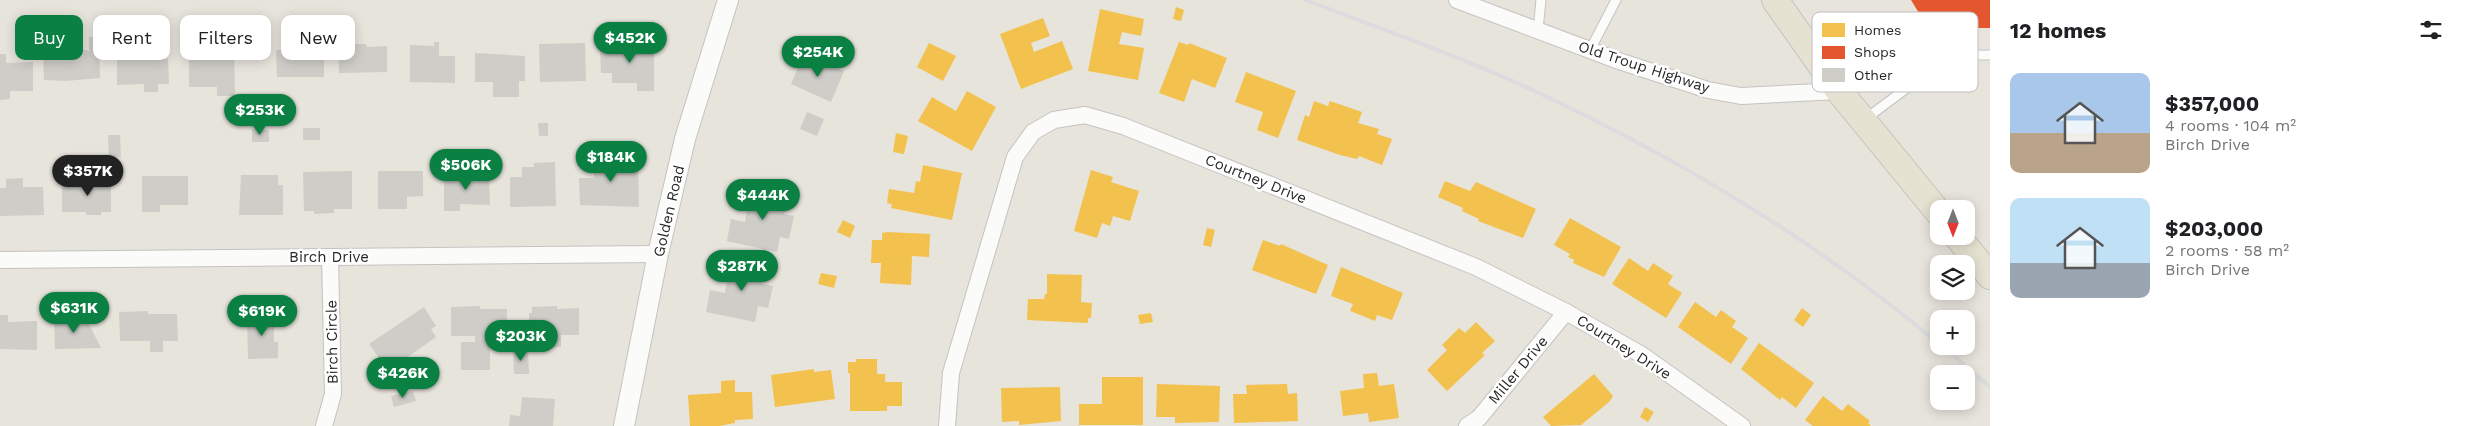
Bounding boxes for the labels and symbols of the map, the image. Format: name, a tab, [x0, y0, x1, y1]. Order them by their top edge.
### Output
legend	[1812, 12, 1978, 92]
pin: $452K	[595, 22, 665, 64]
text: Homes	[1854, 22, 1901, 38]
pin: $254K	[783, 36, 853, 78]
street label: Old Troup Highway	[1576, 37, 1712, 97]
text: Shops	[1854, 44, 1896, 60]
text: Other	[1854, 67, 1893, 83]
pin: $253K	[225, 94, 295, 136]
pin: $184K	[576, 140, 646, 183]
pin: $506K	[431, 148, 501, 191]
street label: Courtney Drive	[1203, 150, 1309, 208]
pin: $357K	[53, 154, 123, 197]
street label: Golden Road	[650, 163, 688, 259]
pin: $444K	[728, 178, 798, 221]
north arrow	[1930, 200, 1975, 245]
street label: Birch Drive	[289, 248, 369, 266]
pin: $287K	[707, 250, 777, 292]
pin: $631K	[39, 292, 109, 334]
pin: $619K	[227, 294, 297, 337]
street label: Birch Circle	[322, 300, 342, 384]
street label: Courtney Drive	[1573, 311, 1675, 383]
pin: $203K	[486, 320, 556, 362]
street label: Miller Drive	[1484, 332, 1552, 408]
pin: $426K	[368, 356, 438, 399]

